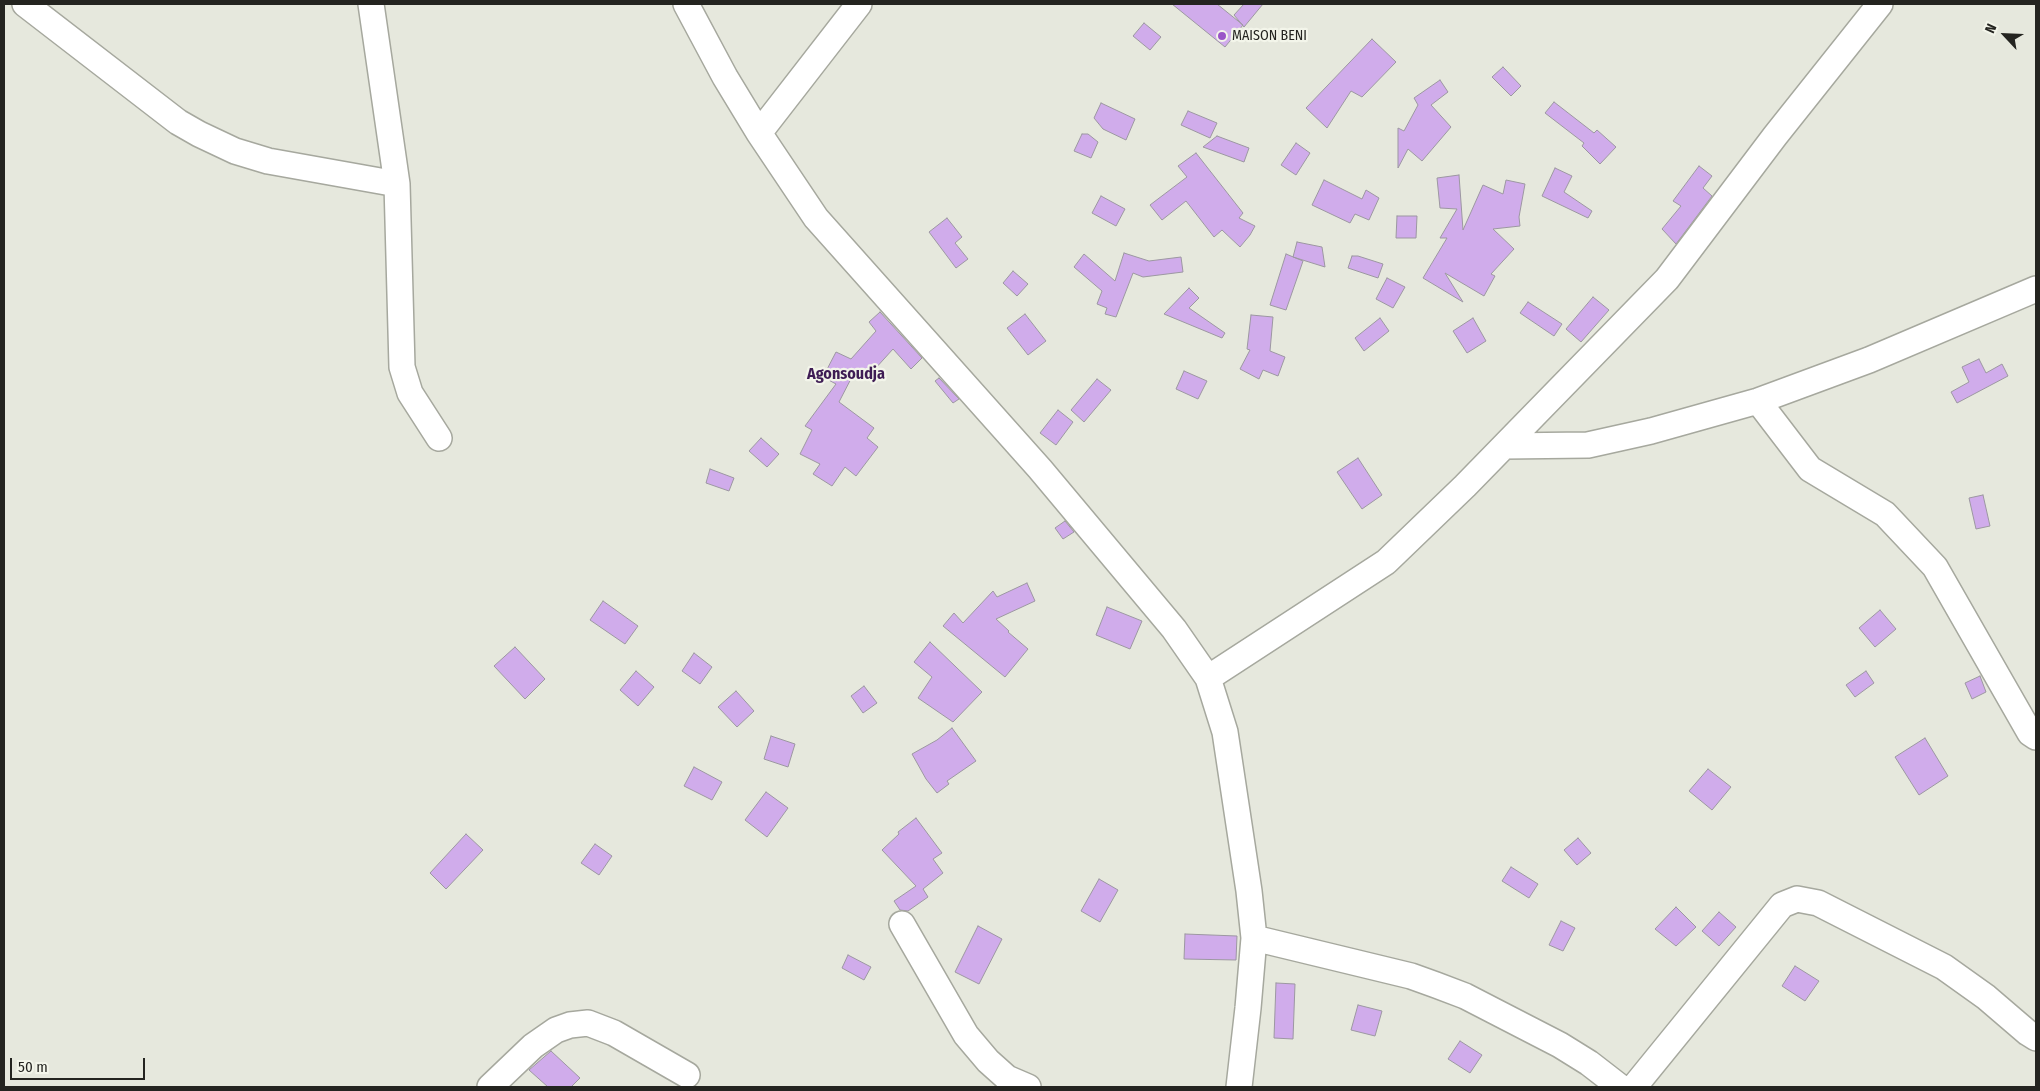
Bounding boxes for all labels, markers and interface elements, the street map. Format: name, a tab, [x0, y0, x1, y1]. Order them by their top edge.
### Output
north arrow	[1980, 10, 2030, 60]
text: N	[1981, 21, 2000, 36]
place label: MAISON BENI	[1232, 28, 1307, 44]
marker: MAISON BENI	[1216, 30, 1228, 42]
district label: Agonsoudja	[807, 365, 885, 385]
scale bar	[12, 1048, 148, 1080]
text: 50 m	[18, 1058, 48, 1076]

